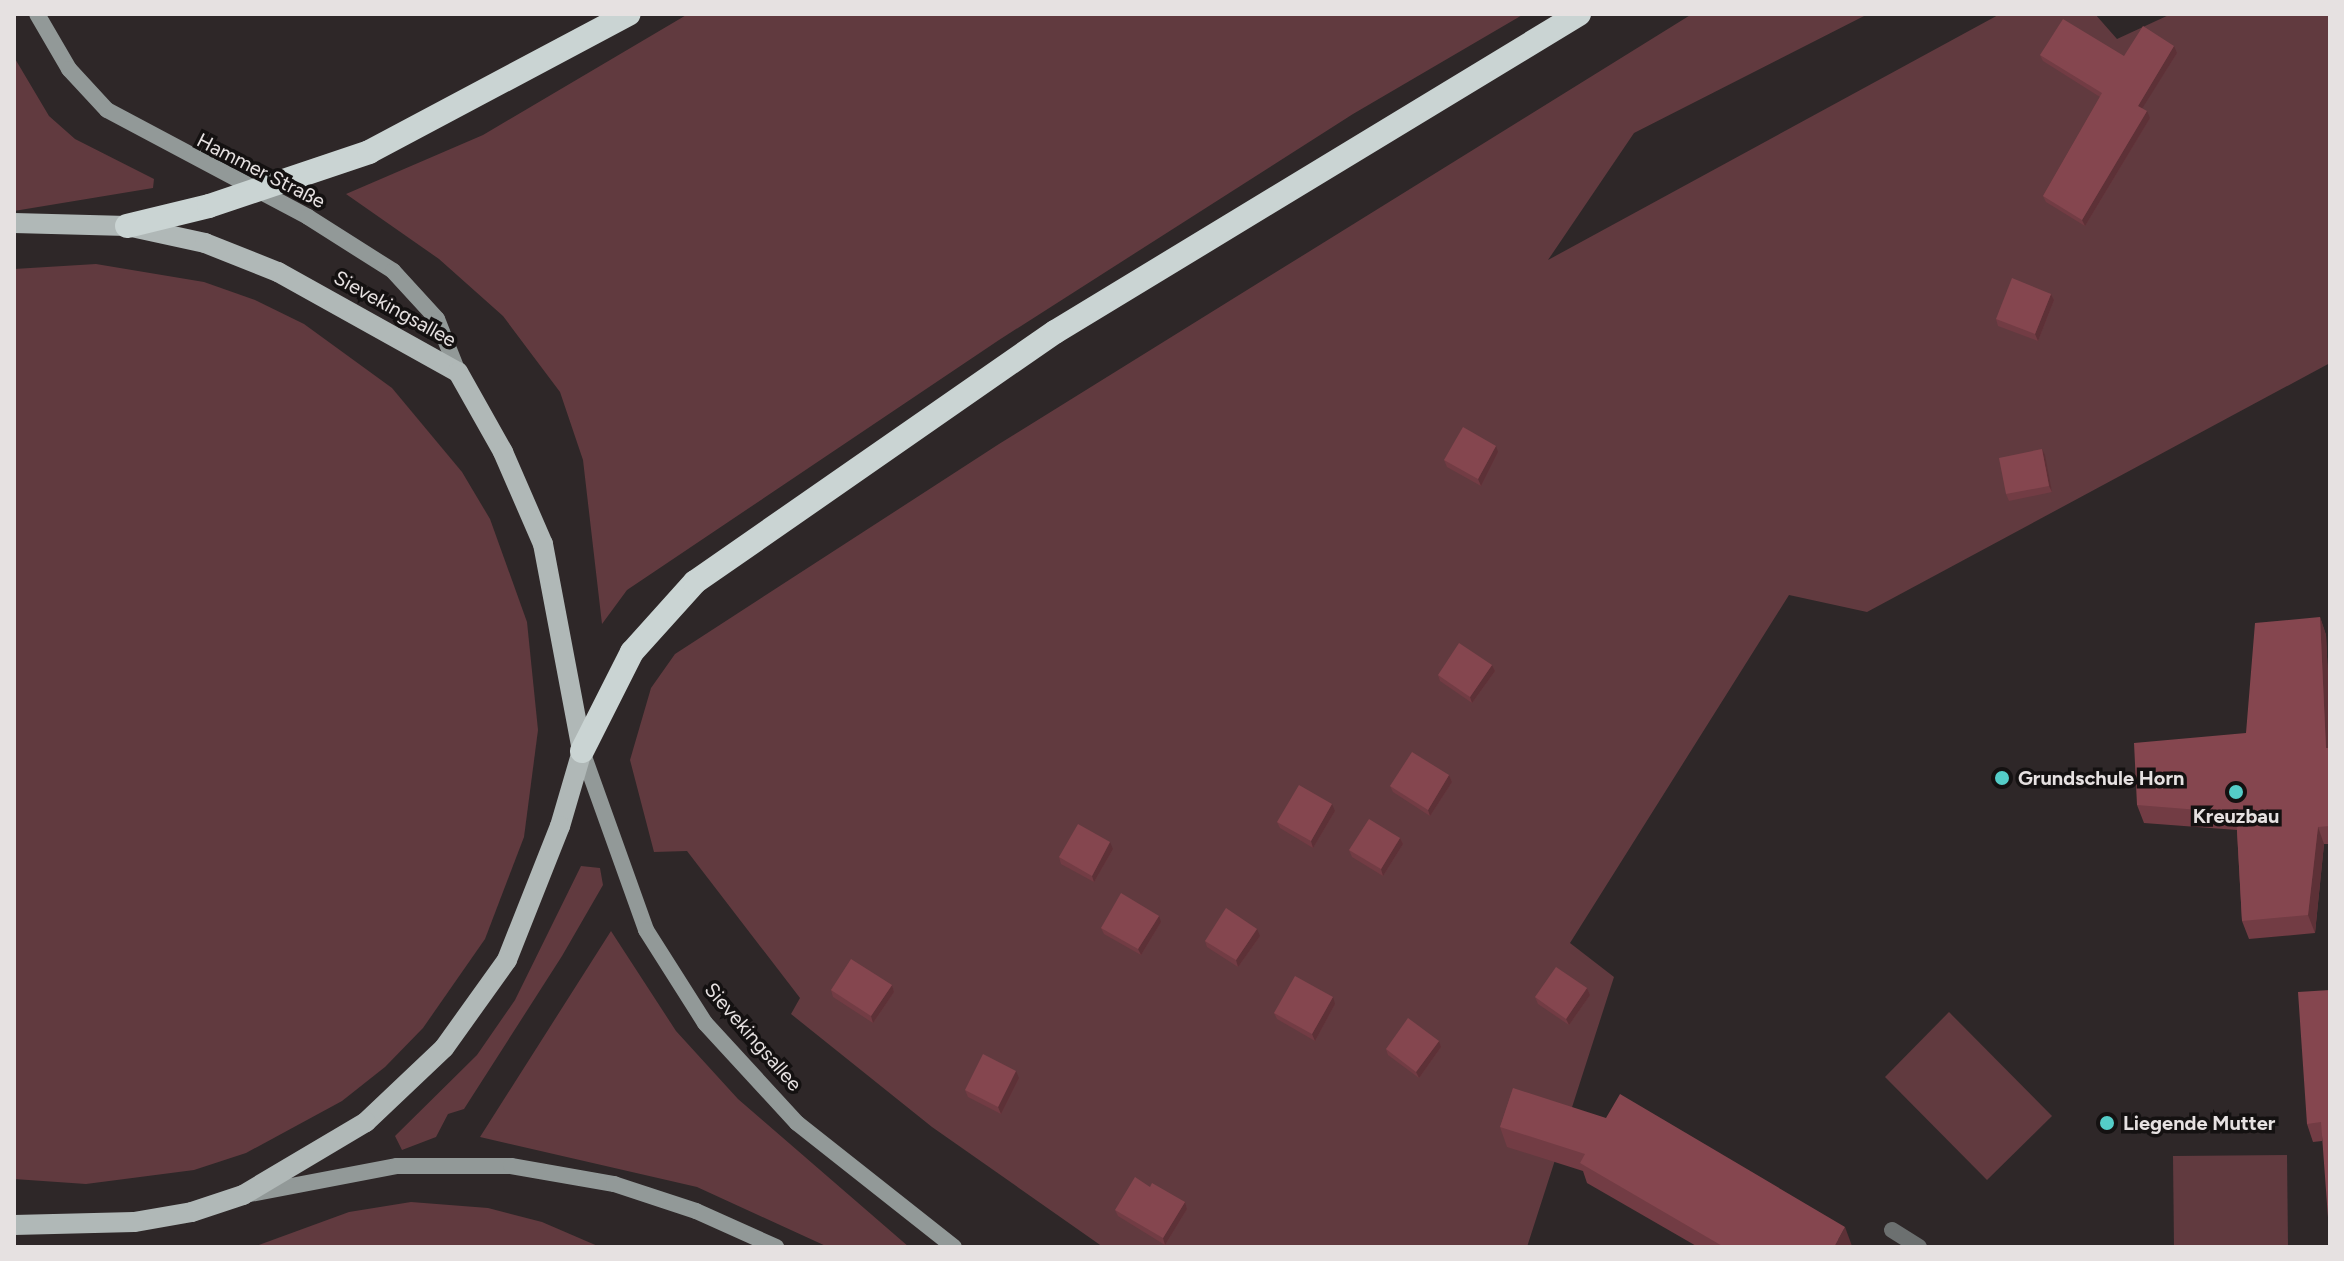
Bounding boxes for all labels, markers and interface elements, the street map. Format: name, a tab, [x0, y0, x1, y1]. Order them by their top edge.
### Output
street label: Hammer Straße	[193, 128, 329, 214]
street label: Sievekingsallee	[330, 266, 460, 352]
place label: Grundschule Horn	[2018, 766, 2184, 790]
marker: Grundschule Horn	[1993, 769, 2011, 787]
marker: Kreuzbau	[2227, 783, 2245, 801]
place label: Kreuzbau	[2193, 804, 2279, 828]
street label: Sievekingsallee	[699, 978, 807, 1096]
place label: Liegende Mutter	[2123, 1111, 2275, 1135]
marker: Liegende Mutter	[2098, 1114, 2116, 1132]

